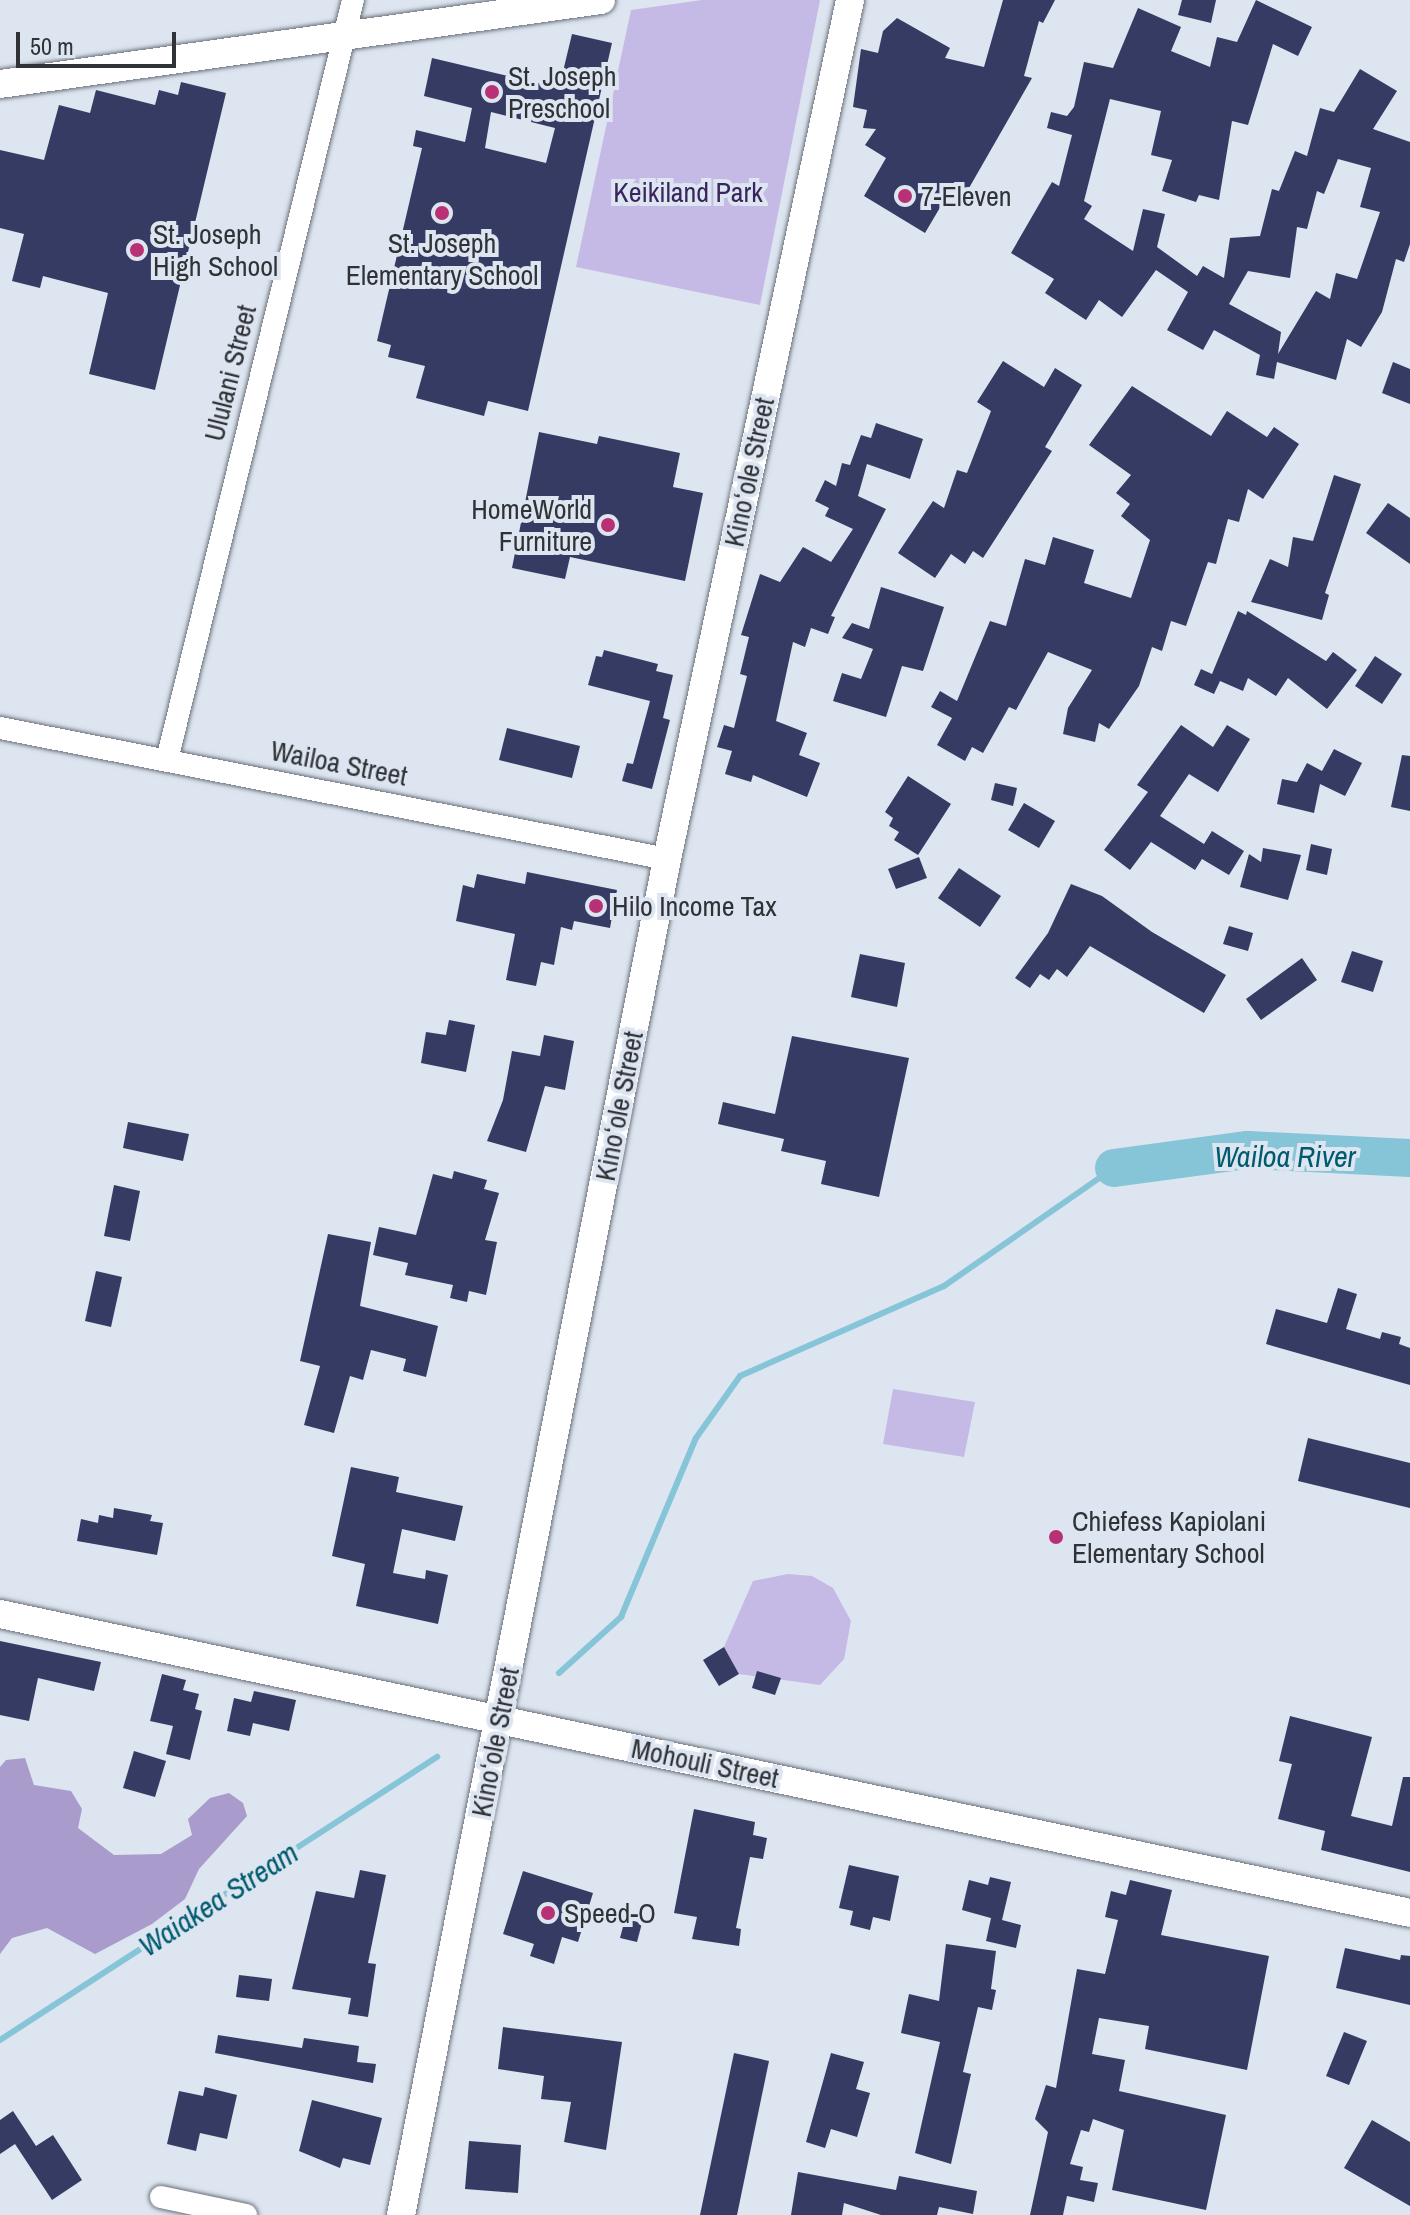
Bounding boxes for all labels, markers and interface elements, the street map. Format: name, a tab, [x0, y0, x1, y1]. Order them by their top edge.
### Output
scale bar	[20, 16, 180, 66]
text: 50 m	[30, 30, 74, 62]
place label: St. Joseph Preschool	[508, 59, 616, 125]
marker: St. Joseph Preschool	[483, 83, 501, 101]
park label: Keikiland Park	[613, 175, 763, 209]
place label: 7-Eleven	[921, 179, 1012, 213]
marker: 7-Eleven	[896, 187, 914, 205]
marker: St. Joseph Elementary School	[433, 204, 451, 222]
place label: St. Joseph High School	[153, 217, 278, 283]
place label: St. Joseph Elementary School	[346, 226, 538, 292]
marker: St. Joseph High School	[128, 241, 146, 259]
street label: Ululani Street	[197, 301, 263, 445]
street label: Kinoʻole Street	[717, 394, 781, 550]
place label: HomeWorld Furniture	[471, 492, 592, 558]
marker: HomeWorld Furniture	[599, 516, 617, 534]
street label: Wailoa Street	[268, 733, 410, 793]
place label: Hilo Income Tax	[612, 889, 777, 923]
marker: Hilo Income Tax	[587, 897, 605, 915]
street label: Kinoʻole Street	[588, 1028, 650, 1184]
water label: Wailoa River	[1214, 1138, 1356, 1174]
place label: Chiefess Kapiolani Elementary School	[1072, 1504, 1266, 1570]
marker: Chiefess Kapiolani Elementary School	[1047, 1528, 1065, 1546]
street label: Kinoʻole Street	[464, 1664, 526, 1820]
street label: Mohouli Street	[628, 1731, 782, 1795]
water label: Waiakea Stream	[132, 1834, 304, 1964]
place label: Speed-O	[564, 1896, 656, 1930]
marker: Speed-O	[539, 1904, 557, 1922]

